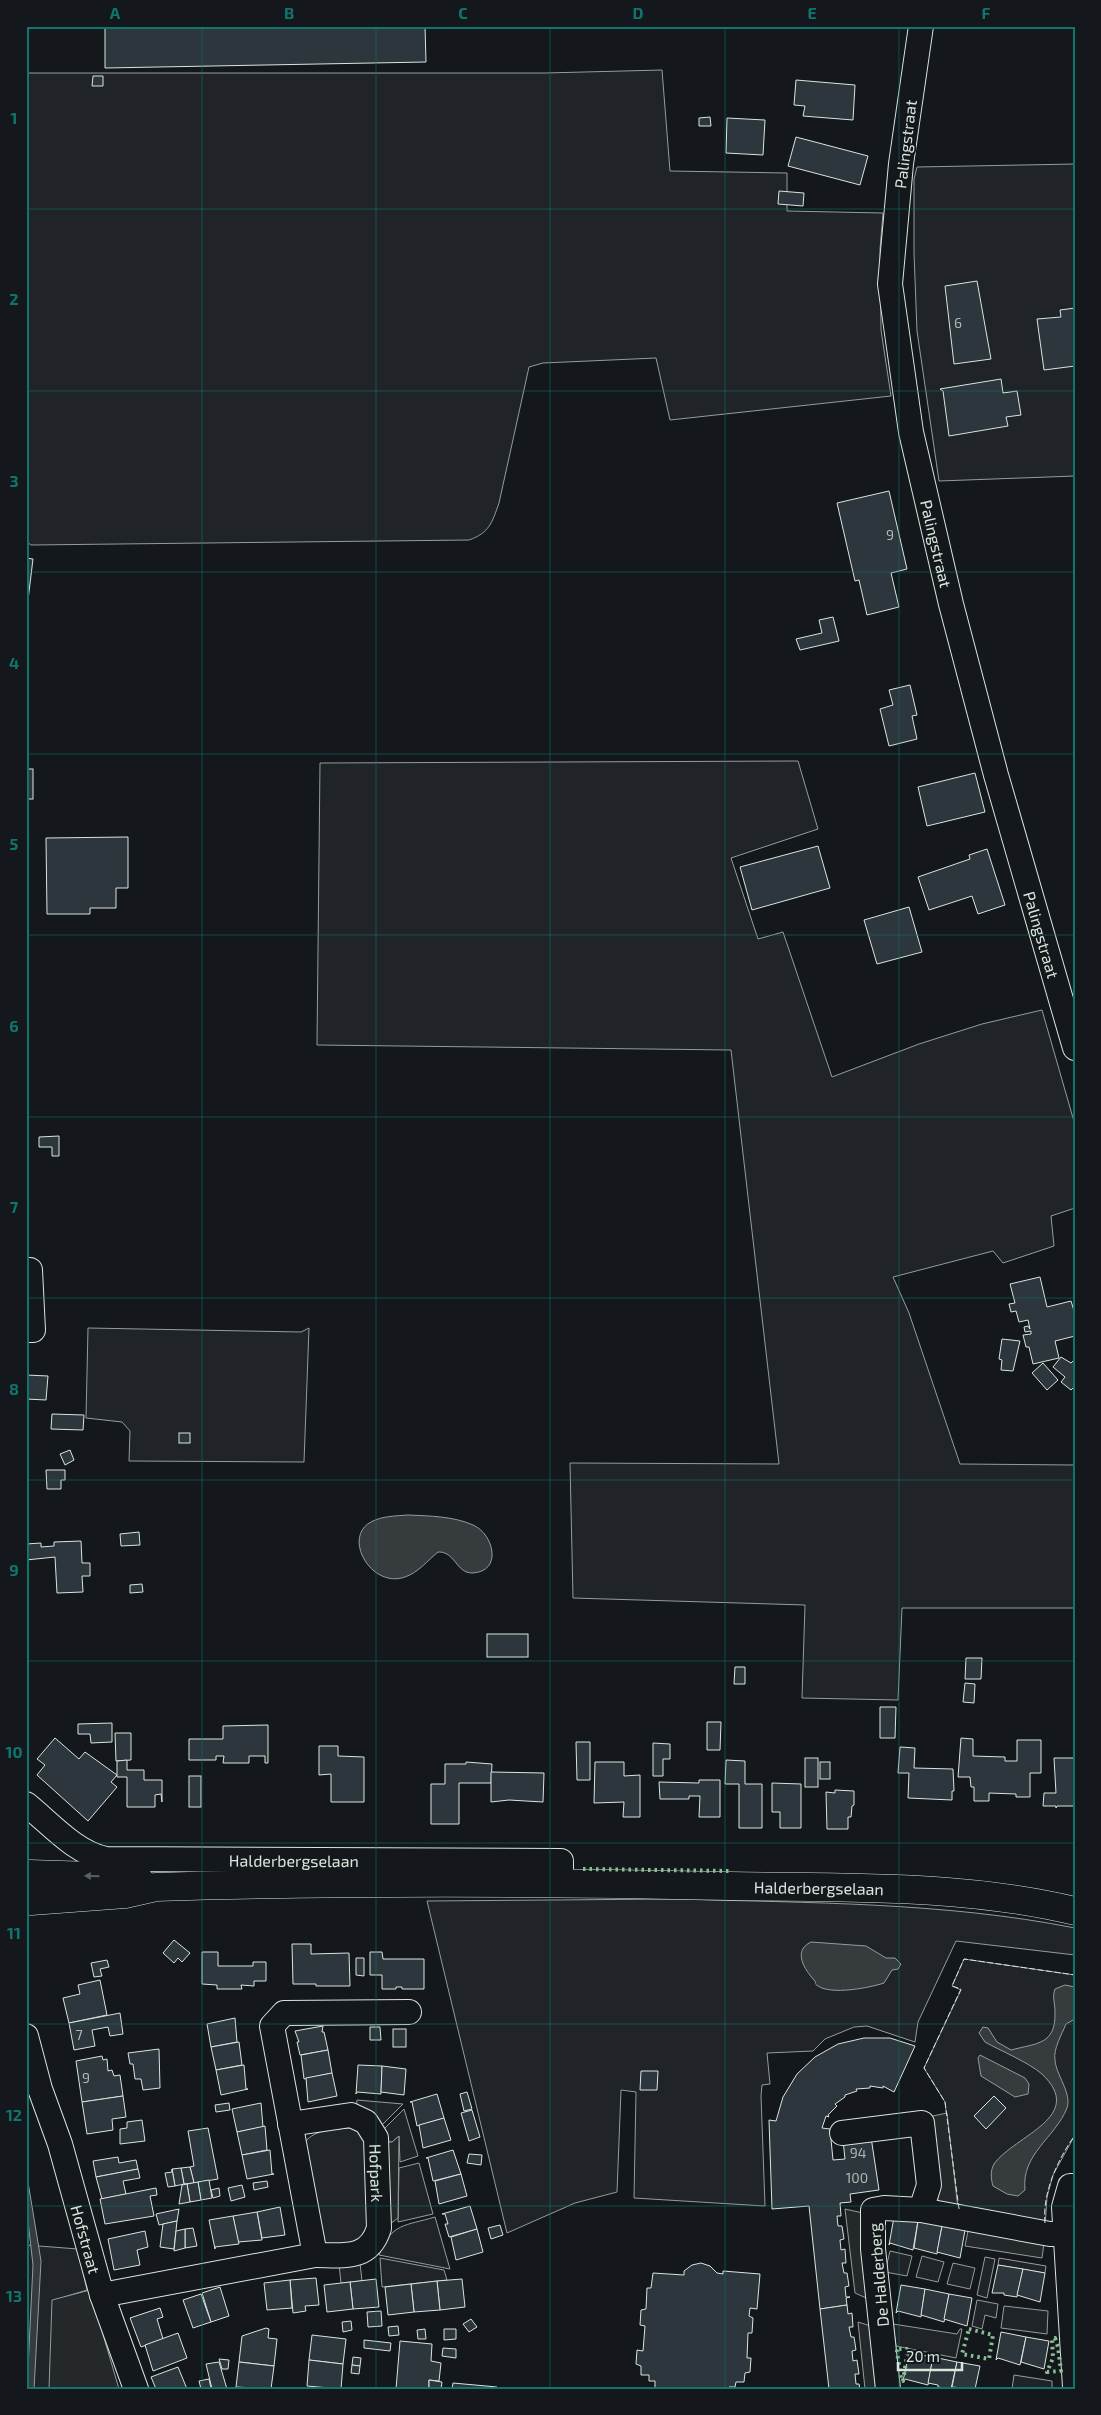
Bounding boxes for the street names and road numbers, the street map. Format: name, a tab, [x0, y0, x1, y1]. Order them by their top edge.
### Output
street label: Palingstraat	[890, 98, 920, 190]
street label: Palingstraat	[918, 498, 956, 589]
street label: Palingstraat	[1021, 889, 1064, 980]
street label: Halderbergselaan	[229, 1850, 359, 1870]
street label: Halderbergselaan	[754, 1877, 884, 1898]
street label: Hofpark	[367, 2143, 388, 2202]
street label: Hofstraat	[68, 2203, 105, 2275]
street label: De Halderberg	[864, 2222, 892, 2328]

